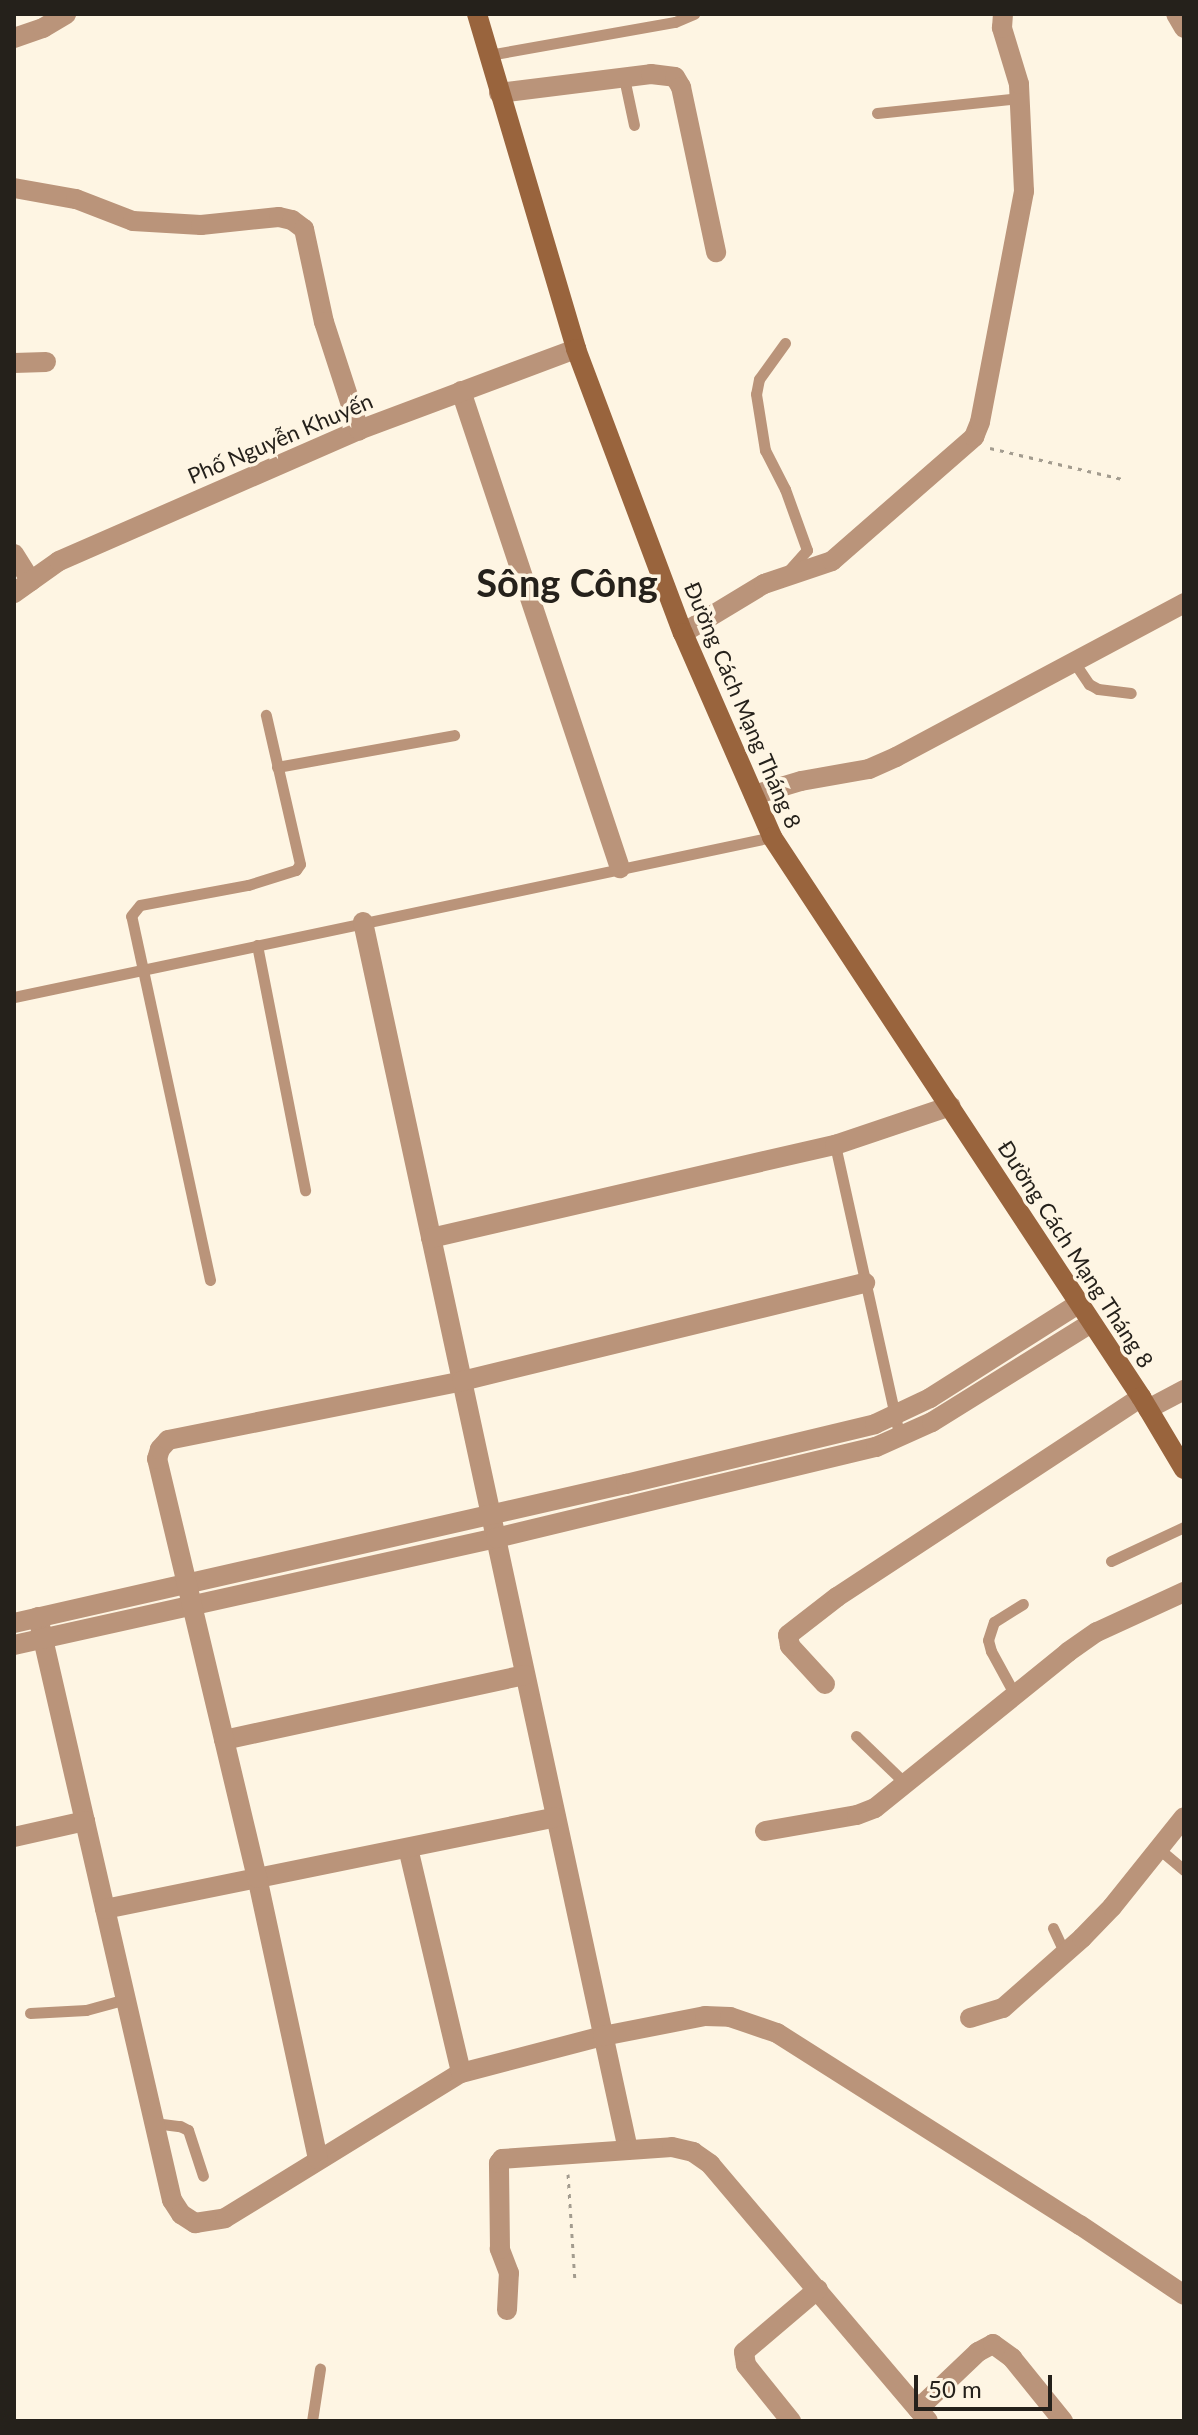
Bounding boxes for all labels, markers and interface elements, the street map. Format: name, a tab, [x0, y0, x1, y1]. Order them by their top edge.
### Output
street label: Phố Nguyễn Khuyến	[184, 387, 376, 489]
district label: Sông Công	[476, 560, 658, 606]
street label: Đường Cách Mạng Tháng 8	[679, 577, 807, 833]
street label: Đường Cách Mạng Tháng 8	[993, 1135, 1159, 1373]
scale bar	[918, 2359, 1056, 2409]
text: 50 m	[928, 2374, 982, 2403]

